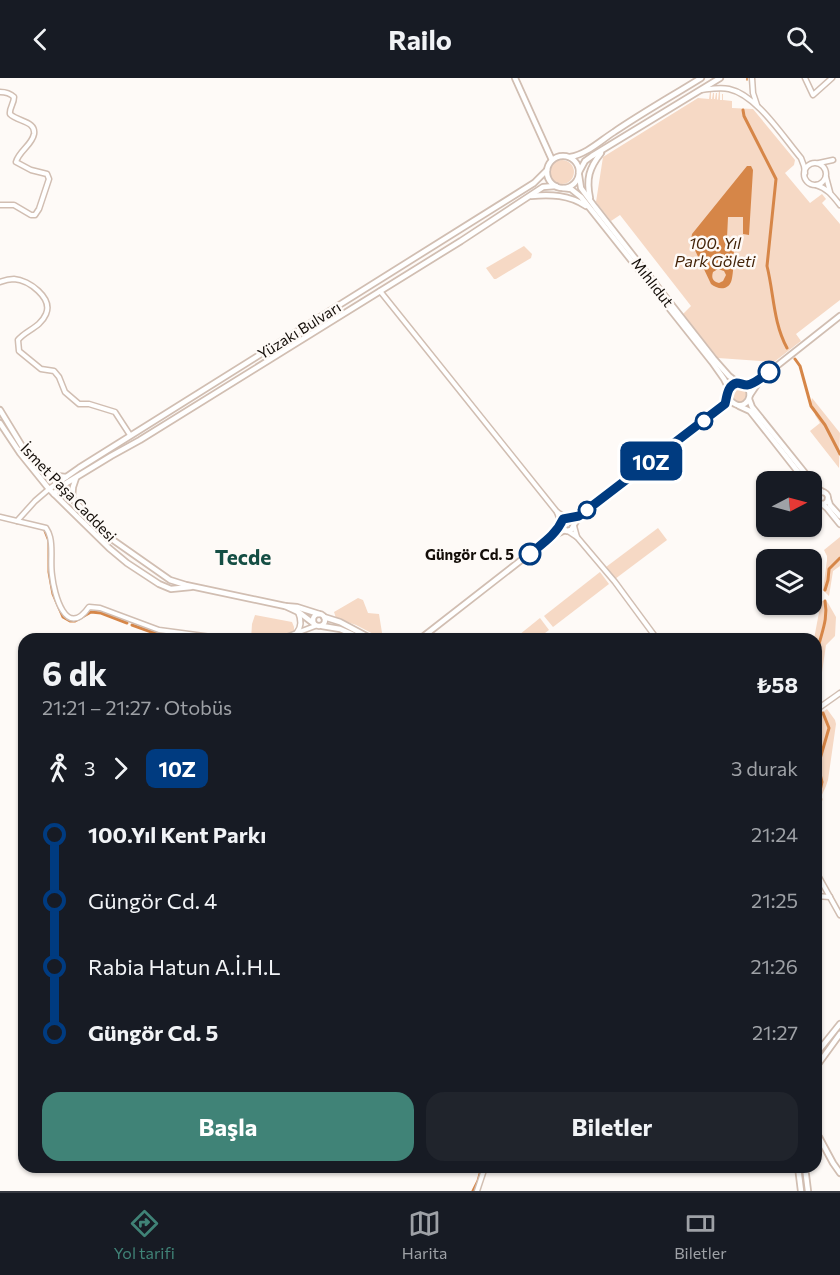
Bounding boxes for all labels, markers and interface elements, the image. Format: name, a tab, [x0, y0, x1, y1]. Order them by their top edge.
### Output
icon: back	[24, 23, 57, 56]
text: Railo	[388, 23, 452, 56]
icon: search	[783, 23, 816, 56]
water label: 100. Yıl Park Göleti	[675, 233, 756, 270]
street label: Mıhlıdut	[628, 254, 678, 310]
street label: Yüzakı Bulvarı	[254, 297, 344, 363]
unlabelled marker	[758, 361, 780, 383]
unlabelled marker	[695, 412, 713, 430]
street label: İsmet Paşa Caddesi	[17, 439, 121, 545]
line badge: 10Z	[616, 442, 686, 481]
text: 10Z	[632, 449, 670, 474]
north arrow	[756, 471, 822, 537]
map controls	[756, 471, 822, 615]
unlabelled marker	[578, 501, 596, 519]
marker: Güngör Cd. 5	[519, 543, 541, 565]
district label: Tecde	[215, 544, 271, 569]
place label: Güngör Cd. 5	[425, 545, 514, 563]
button: layers	[756, 549, 822, 615]
text: 6 dk	[42, 652, 107, 693]
text: ₺58	[756, 671, 798, 698]
text: 21:21 – 21:27 · Otobüs	[42, 695, 232, 719]
icon: walk	[42, 752, 75, 785]
icon: forward	[104, 752, 137, 785]
text: 3	[84, 756, 95, 780]
text: 10Z	[158, 756, 196, 781]
text: 3 durak	[731, 756, 798, 780]
text: 100.Yıl Kent Parkı	[88, 821, 266, 848]
text: 21:24	[751, 822, 798, 846]
text: Güngör Cd. 4	[88, 887, 217, 914]
text: 21:25	[751, 888, 798, 912]
text: Rabia Hatun A.İ.H.L	[88, 953, 281, 980]
text: 21:26	[750, 954, 798, 978]
text: Güngör Cd. 5	[88, 1019, 218, 1046]
text: 21:27	[752, 1020, 798, 1044]
button: Başla	[42, 1092, 414, 1161]
button: Biletler	[426, 1092, 798, 1161]
tab: Yol tarifi	[113, 1207, 175, 1262]
tab: Harita	[402, 1207, 447, 1262]
tab: Biletler	[674, 1207, 727, 1262]

